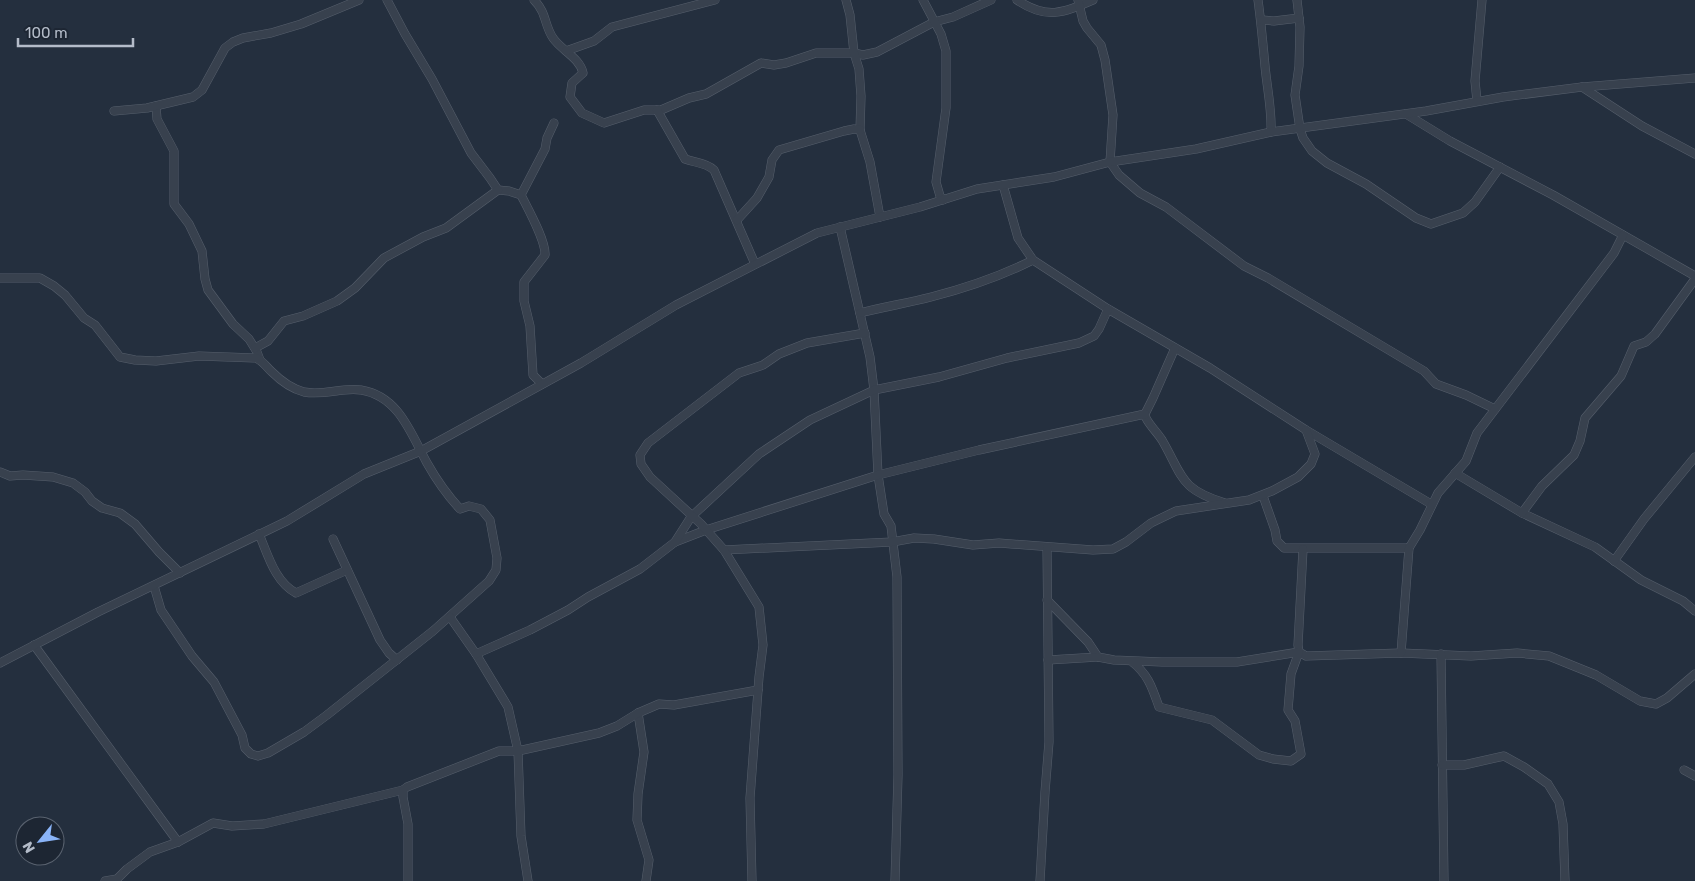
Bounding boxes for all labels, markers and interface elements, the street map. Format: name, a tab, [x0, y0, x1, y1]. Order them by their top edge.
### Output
scale bar	[18, 15, 132, 47]
text: 100 m	[25, 24, 67, 42]
north arrow	[15, 816, 65, 866]
text: N	[19, 839, 39, 856]

